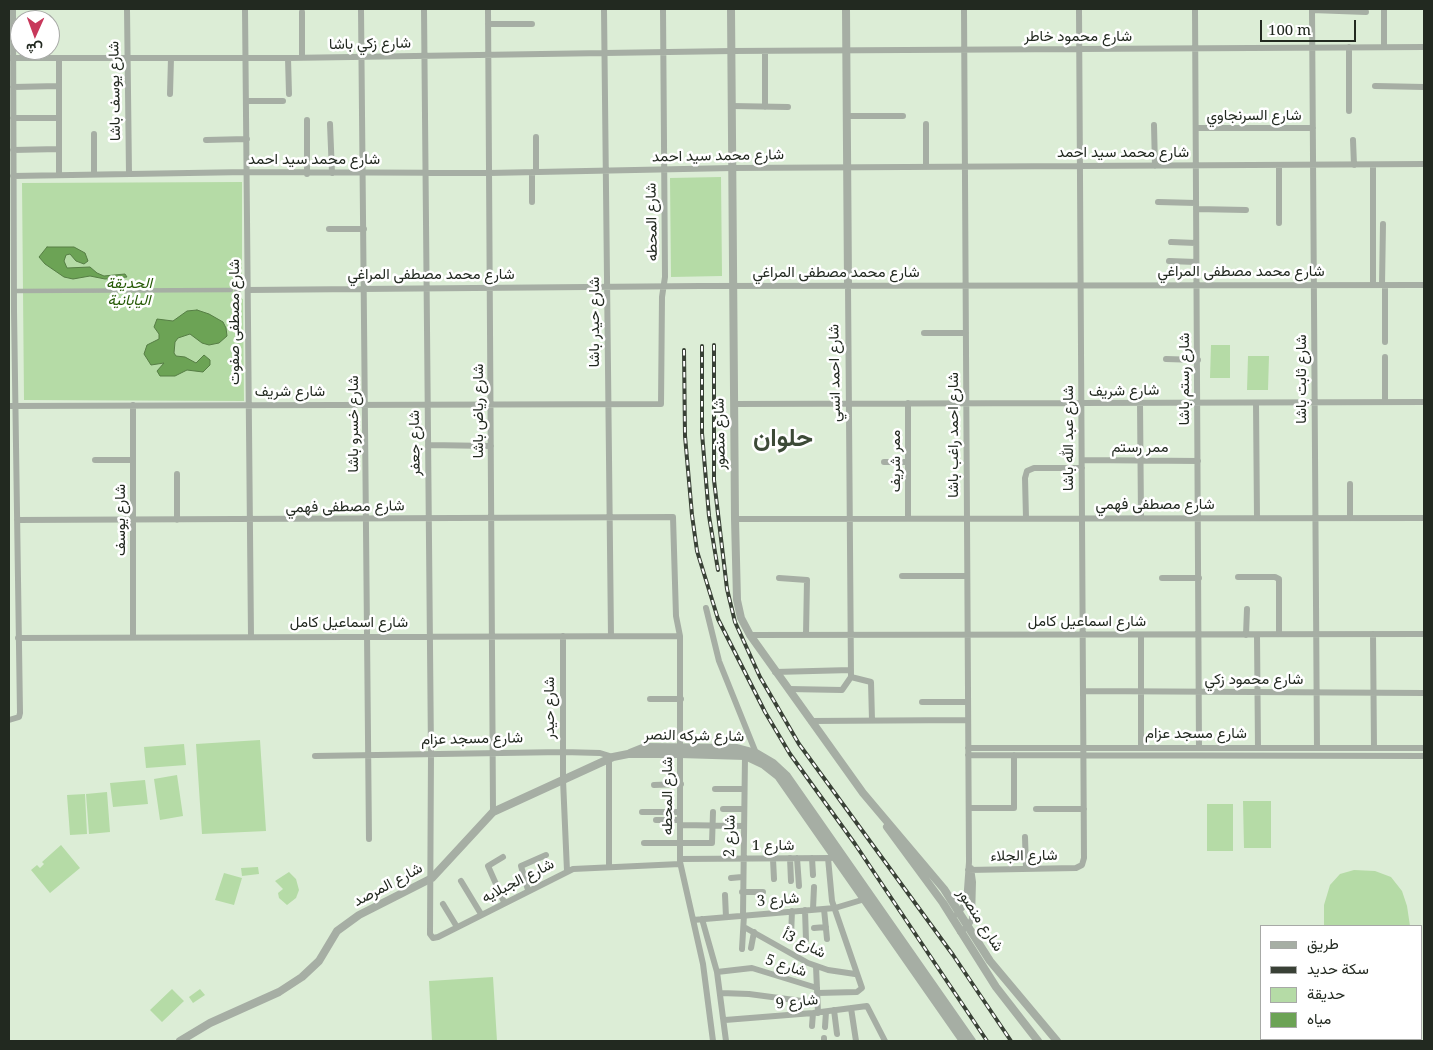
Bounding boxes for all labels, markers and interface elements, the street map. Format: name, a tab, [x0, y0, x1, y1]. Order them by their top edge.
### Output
north arrow	[10, 10, 60, 60]
scale bar	[1263, 10, 1359, 42]
text: 100 m	[1268, 19, 1311, 39]
street label: شارع محمود خاطر	[1024, 28, 1132, 46]
street label: شارع زكي باشا	[329, 34, 411, 54]
text: ش	[26, 40, 43, 59]
street label: شارع يوسف باشا	[105, 41, 125, 141]
street label: شارع السرنجاوي	[1207, 107, 1301, 125]
street label: شارع محمد سيد احمد	[1057, 144, 1189, 162]
street label: شارع محمد سيد احمد	[652, 146, 784, 166]
street label: شارع محمد سيد احمد	[248, 151, 380, 169]
street label: شارع المحطه	[642, 183, 662, 261]
street label: شارع مصطفى صفوت	[226, 259, 244, 385]
street label: شارع محمد مصطفى المراغي	[1157, 263, 1325, 281]
street label: شارع محمد مصطفى المراغي	[752, 264, 920, 282]
street label: شارع محمد مصطفى المراغي	[347, 266, 515, 284]
park label: الحديقة اليابانية	[106, 275, 152, 310]
street label: شارع حيدر باشا	[586, 277, 604, 367]
street label: شارع احمد انسي	[825, 324, 845, 422]
street label: شارع رستم باشا	[1176, 333, 1194, 425]
street label: شارع ثابت باشا	[1293, 334, 1311, 424]
street label: شارع رياض باشا	[470, 364, 488, 458]
street label: شارع احمد راغب باشا	[945, 372, 963, 498]
street label: شارع خسرو باشا	[345, 375, 363, 473]
street label: شارع شريف	[1089, 381, 1159, 401]
street label: شارع شريف	[255, 383, 325, 401]
street label: شارع عبد الله باشا	[1060, 385, 1078, 491]
street label: شارع منصور	[710, 398, 730, 470]
street label: شارع جعفر	[405, 410, 425, 476]
district label: حلوان	[753, 424, 813, 454]
street label: ممر شريف	[887, 430, 905, 492]
street label: ممر رستم	[1112, 439, 1168, 457]
street label: شارع يوسف	[112, 484, 130, 556]
street label: شارع مصطفى فهمي	[1095, 496, 1215, 514]
street label: شارع مصطفى فهمي	[285, 497, 405, 517]
street label: شارع اسماعيل كامل	[1028, 613, 1146, 631]
street label: شارع اسماعيل كامل	[290, 614, 408, 632]
street label: شارع محمود زكي	[1205, 671, 1303, 689]
street label: شارع حيدر	[541, 677, 559, 739]
street label: شارع مسجد عزام	[1145, 725, 1247, 743]
street label: شارع شركه النصر	[644, 726, 744, 746]
street label: شارع مسجد عزام	[421, 729, 523, 749]
street label: شارع المحطه	[659, 757, 677, 835]
street label: شارع 2	[721, 815, 739, 857]
street label: شارع 1	[752, 837, 794, 855]
street label: شارع الجلاء	[990, 846, 1058, 866]
street label: شارع الجبلايه	[479, 855, 557, 907]
street label: شارع المرصد	[350, 859, 426, 911]
street label: شارع منصور	[953, 885, 1007, 955]
street label: شارع 3	[756, 889, 800, 911]
legend	[1260, 925, 1423, 1040]
street label: شارع 3أ	[779, 926, 829, 962]
text: طريق	[1307, 933, 1339, 953]
street label: شارع 5	[763, 951, 809, 981]
text: سكة حديد	[1307, 958, 1369, 978]
text: حديقة	[1307, 983, 1345, 1003]
street label: شارع 9	[775, 991, 819, 1013]
text: مياه	[1307, 1008, 1331, 1028]

